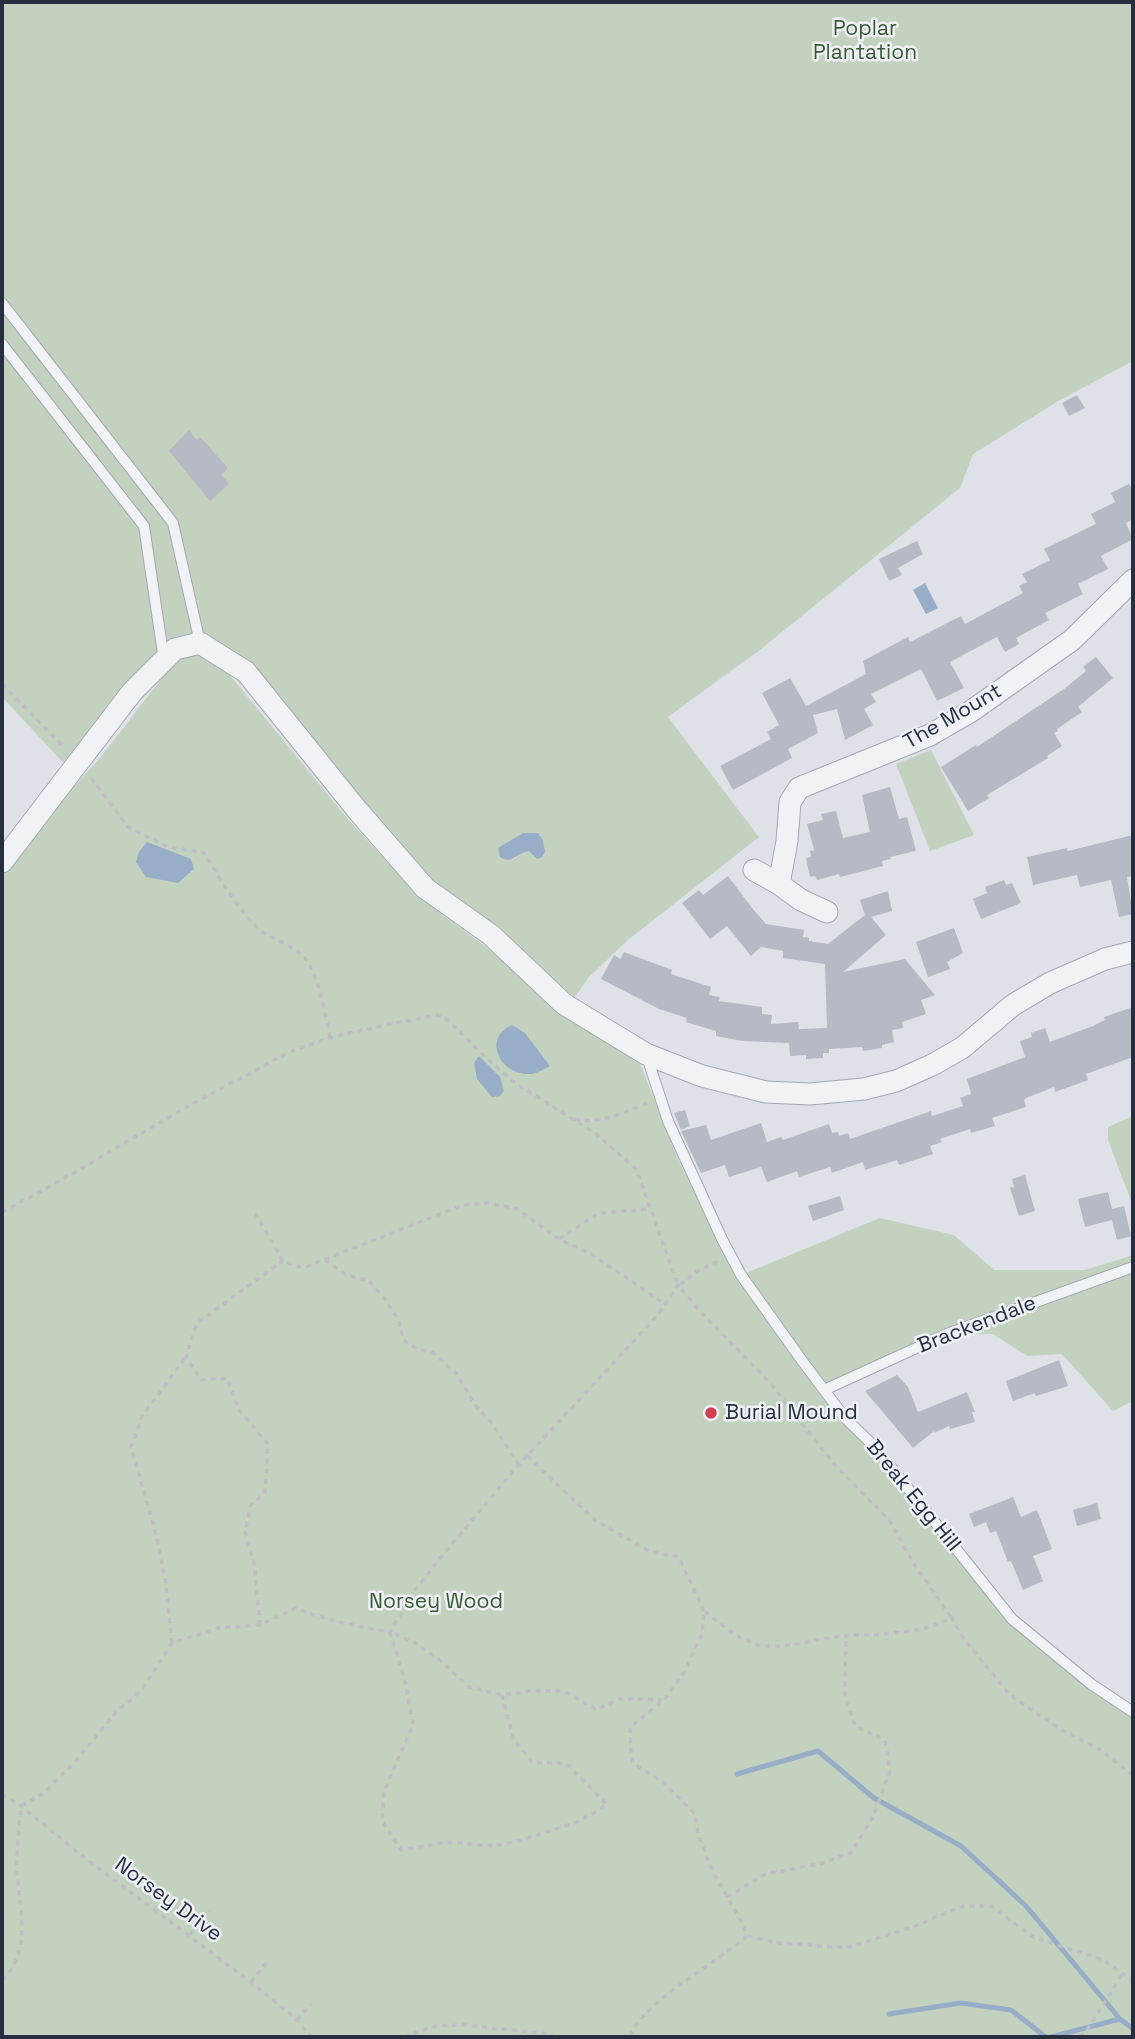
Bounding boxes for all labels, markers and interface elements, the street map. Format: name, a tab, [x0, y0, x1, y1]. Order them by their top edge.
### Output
park label: Poplar Plantation	[813, 16, 917, 66]
street label: The Mount	[899, 679, 1007, 755]
street label: Brackendale	[914, 1291, 1040, 1359]
place label: Burial Mound	[725, 1400, 858, 1426]
marker: Burial Mound	[703, 1405, 719, 1421]
street label: Break Egg Hill	[860, 1435, 966, 1557]
park label: Norsey Wood	[369, 1589, 503, 1615]
street label: Norsey Drive	[109, 1853, 227, 1947]

